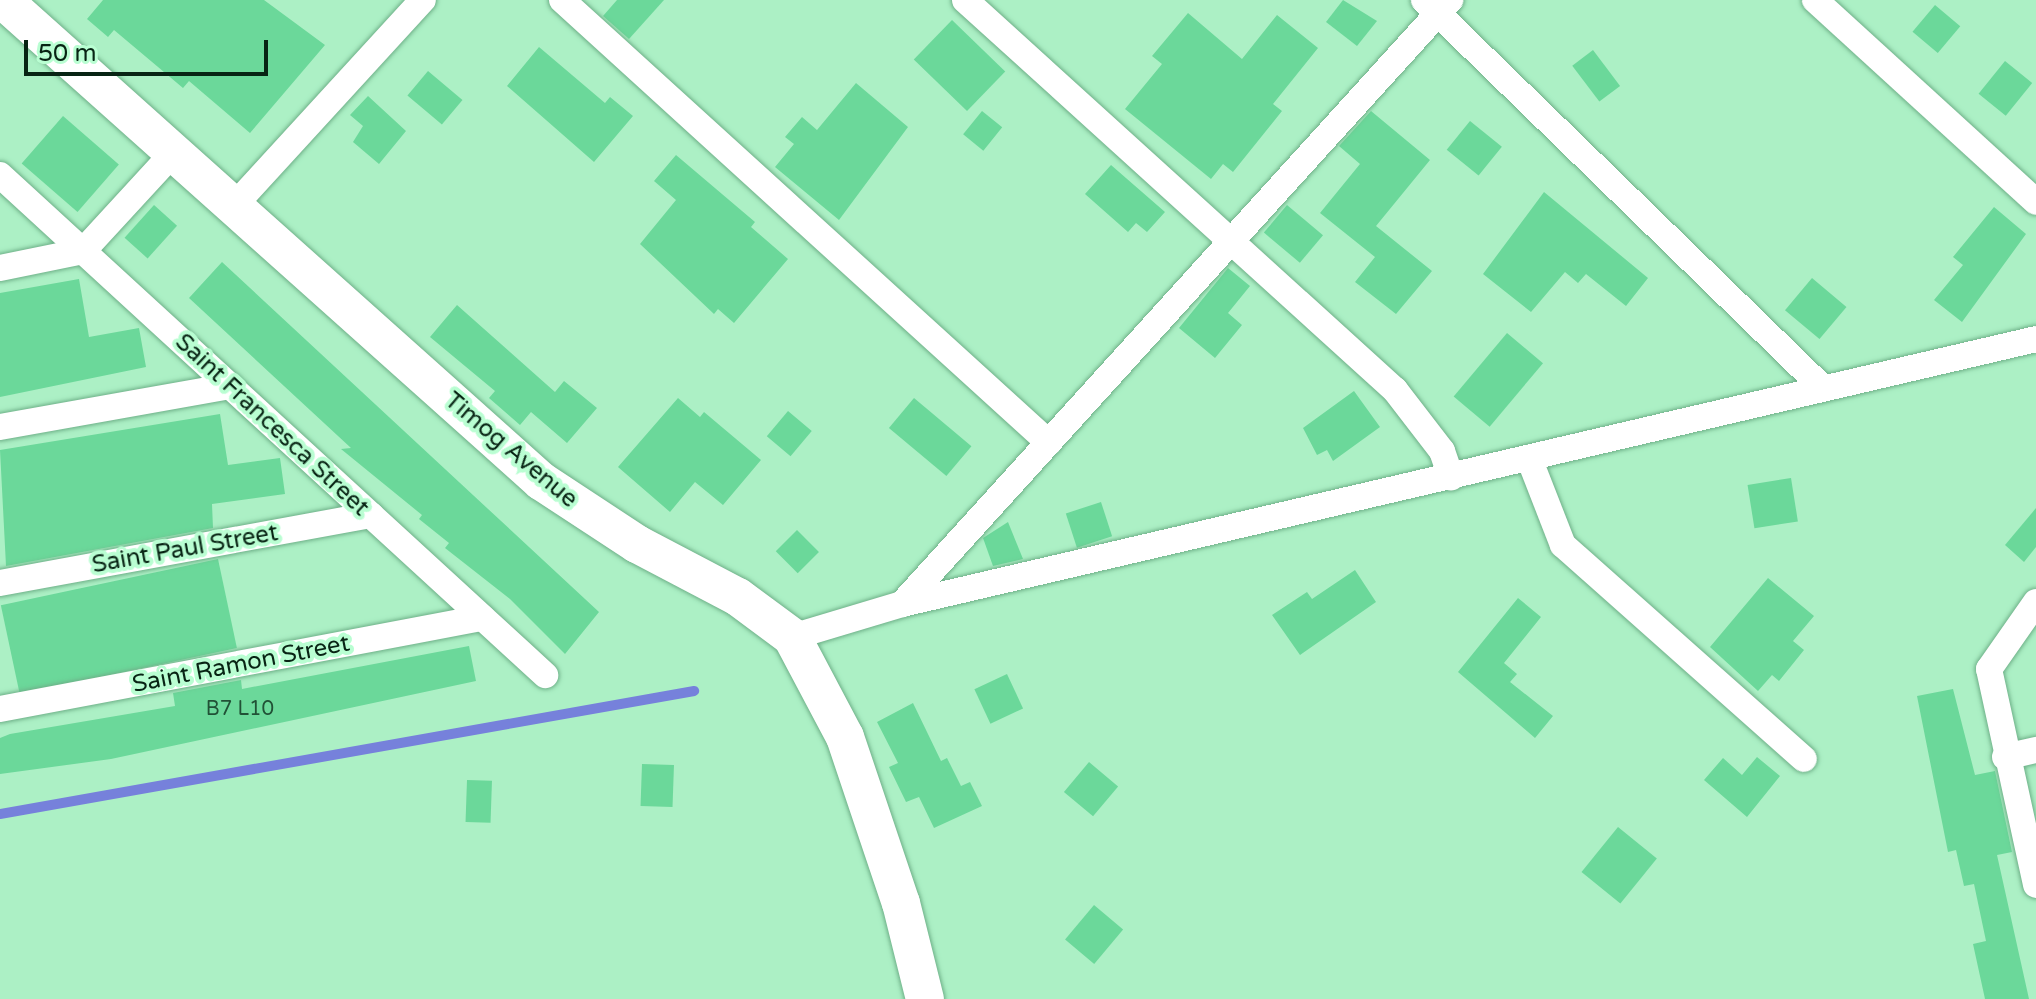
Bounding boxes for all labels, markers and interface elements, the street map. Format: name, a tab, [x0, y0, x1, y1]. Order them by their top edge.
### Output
scale bar	[28, 24, 272, 74]
text: 50 m	[38, 39, 96, 68]
street label: Saint Francesca Street	[169, 328, 375, 522]
street label: Timog Avenue	[439, 386, 583, 514]
street label: Saint Paul Street	[90, 518, 280, 580]
street label: Saint Ramon Street	[130, 629, 352, 699]
house number: B7 L10	[206, 697, 274, 721]

